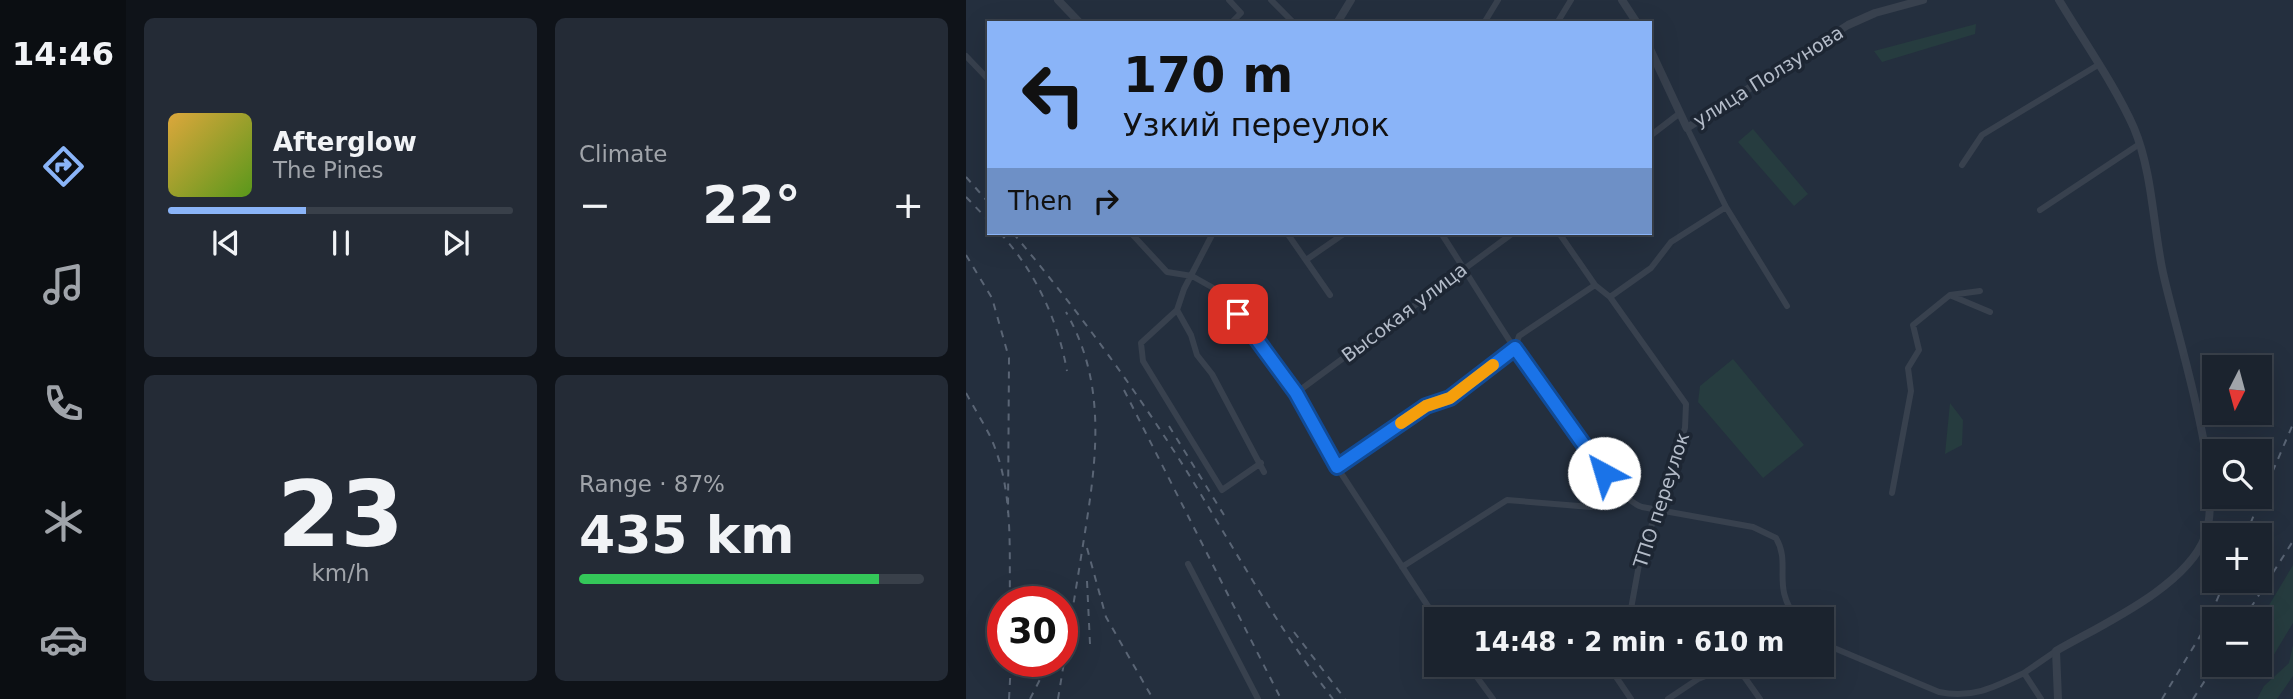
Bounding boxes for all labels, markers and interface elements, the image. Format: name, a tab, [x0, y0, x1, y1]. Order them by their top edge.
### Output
street label: улица Ползунова	[1689, 21, 1847, 131]
text: 14:46	[12, 35, 114, 73]
text: 170 m	[1123, 47, 1293, 104]
icon: left	[1008, 49, 1099, 140]
text: Узкий переулок	[1123, 106, 1390, 144]
text: Afterglow	[273, 127, 417, 157]
text: Climate	[579, 141, 668, 167]
icon: directions	[39, 142, 88, 191]
text: The Pines	[273, 157, 384, 183]
text: 22°	[702, 175, 801, 235]
icon: right	[1087, 182, 1125, 220]
text: −	[579, 183, 611, 227]
text: +	[892, 183, 924, 227]
text: Then	[1008, 186, 1073, 216]
icon: previous	[207, 224, 245, 262]
icon: pause	[322, 224, 360, 262]
icon: next	[437, 224, 475, 262]
street label: Высокая улица	[1337, 258, 1471, 366]
icon: music	[39, 260, 88, 309]
pin	[1208, 284, 1268, 344]
icon: arrive	[1219, 295, 1257, 333]
north arrow	[2202, 355, 2272, 425]
map controls	[2202, 355, 2272, 677]
icon: phone	[39, 379, 88, 428]
street label: ТПО переулок	[1628, 429, 1693, 572]
position arrow	[1567, 436, 1641, 510]
button: search	[2202, 439, 2272, 509]
text: 23	[277, 462, 404, 567]
text: Range · 87%	[579, 471, 725, 497]
icon: climate	[39, 497, 88, 546]
text: 435 km	[579, 505, 794, 565]
button: +	[2202, 523, 2272, 593]
text: km/h	[311, 560, 370, 586]
speed limit sign: 30	[987, 586, 1078, 677]
button: −	[2202, 607, 2272, 677]
icon: car	[39, 615, 88, 664]
text: 14:48 · 2 min · 610 m	[1474, 627, 1784, 657]

